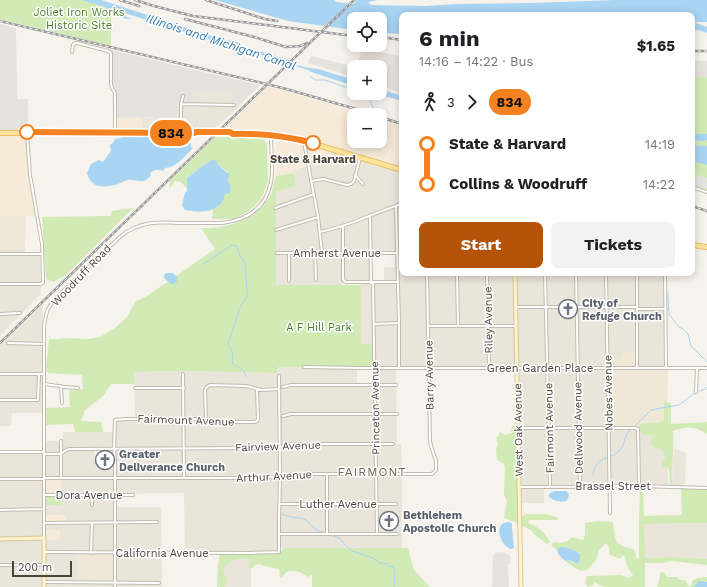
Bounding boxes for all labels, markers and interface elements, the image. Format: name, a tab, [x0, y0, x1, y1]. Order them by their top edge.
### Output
park label: Joliet Iron Works Historic Site	[33, 6, 125, 32]
water label: Illinois and Michigan Canal	[144, 11, 298, 73]
map controls	[347, 12, 387, 148]
button: locate	[347, 12, 387, 52]
text: 6 min	[419, 26, 480, 51]
text: $1.65	[637, 37, 675, 55]
text: 14:16 – 14:22 · Bus	[419, 54, 533, 69]
button: +	[347, 60, 387, 100]
icon: walk	[419, 91, 441, 113]
icon: forward	[461, 91, 483, 113]
text: 834	[497, 94, 523, 110]
text: 3	[447, 95, 455, 110]
button: −	[347, 108, 387, 148]
line badge: 834	[148, 120, 194, 146]
unlabelled marker	[19, 124, 35, 140]
text: 834	[158, 125, 184, 141]
marker: State & Harvard	[305, 135, 321, 151]
text: State & Harvard	[449, 135, 566, 153]
text: 14:19	[645, 137, 675, 152]
place label: State & Harvard	[270, 153, 356, 166]
text: Collins & Woodruff	[449, 175, 587, 193]
text: 14:22	[643, 177, 675, 192]
button: Start	[419, 222, 543, 268]
button: Tickets	[551, 222, 675, 268]
street label: Woodruff Road	[49, 242, 114, 309]
street label: Amherst Avenue	[293, 247, 381, 260]
street label: Riley Avenue	[481, 286, 496, 354]
place label: City of Refuge Church	[582, 297, 662, 323]
church icon: City of Refuge Church	[557, 298, 579, 320]
park label: A F Hill Park	[286, 321, 352, 334]
street label: Barry Avenue	[422, 340, 437, 410]
street label: Nobes Avenue	[601, 355, 616, 431]
street label: Princeton Avenue	[368, 361, 383, 455]
street label: Green Garden Place	[487, 362, 593, 375]
street label: Dellwood Avenue	[571, 382, 586, 474]
street label: West Oak Avenue	[511, 383, 526, 477]
street label: Fairmont Avenue	[542, 383, 557, 473]
street label: Fairmount Avenue	[137, 412, 235, 429]
street label: Fairview Avenue	[235, 439, 321, 454]
place label: Greater Deliverance Church	[119, 448, 225, 474]
church icon: Greater Deliverance Church	[94, 449, 116, 471]
district label: FAIRMONT	[337, 465, 407, 479]
street label: Arthur Avenue	[236, 468, 312, 485]
street label: Brassel Street	[575, 480, 651, 493]
street label: Dora Avenue	[55, 489, 123, 502]
street label: Luther Avenue	[299, 498, 377, 511]
place label: Bethlehem Apostolic Church	[403, 509, 496, 535]
church icon: Bethlehem Apostolic Church	[378, 510, 400, 532]
street label: California Avenue	[115, 547, 209, 560]
scale bar	[12, 559, 72, 578]
text: 200 m	[18, 561, 52, 574]

